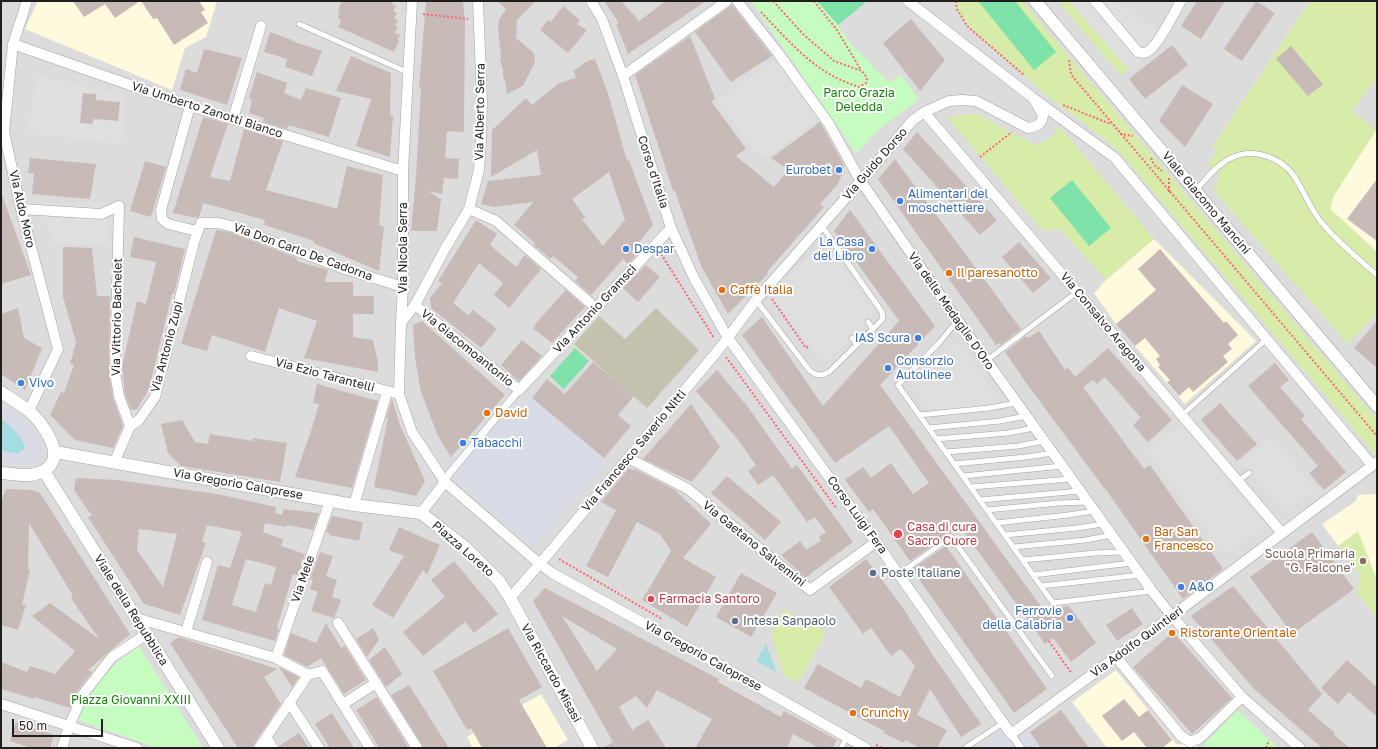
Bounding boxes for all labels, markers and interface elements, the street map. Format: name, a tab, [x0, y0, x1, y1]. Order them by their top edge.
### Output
street label: Via Alberto Serra	[472, 63, 488, 161]
street label: Via Umberto Zanotti Bianco	[130, 79, 284, 141]
park label: Parco Grazia Deledda	[823, 86, 895, 114]
street label: Via Guido Dorso	[840, 125, 910, 203]
street label: Corso d'Italia	[634, 134, 672, 210]
street label: Viale Giacomo Mancini	[1159, 149, 1253, 257]
place label: Eurobet	[786, 163, 831, 177]
marker: Eurobet	[834, 165, 844, 175]
street label: Via Aldo Moro	[6, 169, 38, 249]
place label: Alimentari del moschettiere	[908, 187, 988, 215]
marker: Alimentari del moschettiere	[895, 196, 905, 206]
street label: Via Nicola Serra	[396, 202, 410, 294]
street label: Via Don Carlo De Cadorna	[231, 220, 375, 284]
place label: La Casa del Libro	[814, 235, 864, 263]
place label: Despar	[634, 242, 675, 256]
marker: Despar	[621, 244, 631, 254]
marker: La Casa del Libro	[867, 244, 877, 254]
street label: Via delle Medaglie D'Oro	[905, 249, 997, 373]
street label: Via Vittorio Bachelet	[109, 258, 125, 376]
street label: Via Antonio Gramsci	[550, 262, 640, 356]
place label: Il paresanotto	[957, 266, 1038, 280]
marker: Il paresanotto	[944, 268, 954, 278]
street label: Via Consalvo Aragona	[1057, 269, 1149, 375]
place label: Caffè Italia	[730, 283, 793, 297]
marker: Caffè Italia	[717, 285, 727, 295]
street label: Via Antonio Zupi	[148, 300, 186, 394]
street label: Via Giacomoantonio	[418, 306, 516, 390]
place label: IAS Scura	[855, 331, 910, 345]
marker: IAS Scura	[913, 333, 923, 343]
place label: Consorzio Autolinee	[896, 354, 954, 382]
street label: Via Ezio Tarantelli	[274, 355, 376, 395]
marker: Consorzio Autolinee	[883, 363, 893, 373]
place label: Vivo	[29, 376, 54, 390]
marker: Vivo	[16, 378, 26, 388]
street label: Via Francesco Saverio Nitti	[579, 387, 689, 515]
place label: David	[495, 406, 527, 420]
marker: David	[482, 408, 492, 418]
place label: Tabacchi	[471, 436, 522, 450]
marker: Tabacchi	[458, 438, 468, 448]
street label: Via Gregorio Caloprese	[172, 465, 304, 503]
street label: Corso Luigi Fera	[824, 473, 890, 557]
street label: Via Gaetano Salvemini	[700, 498, 808, 590]
street label: Piazza Loreto	[429, 518, 497, 580]
place label: Casa di cura Sacro Cuore	[907, 520, 977, 548]
place label: Bar San Francesco	[1154, 525, 1213, 553]
marker: Casa di cura Sacro Cuore	[892, 528, 904, 540]
marker: Bar San Francesco	[1141, 534, 1151, 544]
place label: Scuola Primaria "G. Falcone"	[1265, 547, 1355, 575]
street label: Viale della Repubblica	[91, 552, 171, 668]
street label: Via Mele	[288, 553, 318, 605]
marker: Scuola Primaria "G. Falcone"	[1358, 556, 1368, 566]
place label: Poste Italiane	[881, 566, 961, 580]
marker: Poste Italiane	[868, 568, 878, 578]
place label: A&O	[1189, 580, 1214, 594]
marker: A&O	[1176, 582, 1186, 592]
place label: Farmacia Santoro	[659, 592, 760, 606]
marker: Farmacia Santoro	[646, 594, 656, 604]
place label: Ferrovie della Calabria	[983, 604, 1062, 632]
street label: Via Adolfo Quintieri	[1088, 604, 1186, 680]
marker: Ferrovie della Calabria	[1065, 613, 1075, 623]
place label: Intesa Sanpaolo	[743, 614, 836, 628]
marker: Intesa Sanpaolo	[730, 616, 740, 626]
street label: Via Gregorio Caloprese	[642, 618, 764, 694]
street label: Via Riccardo Misasi	[518, 621, 584, 725]
place label: Ristorante Orientale	[1180, 626, 1296, 640]
marker: Ristorante Orientale	[1167, 628, 1177, 638]
park label: Piazza Giovanni XXIII	[71, 693, 191, 707]
place label: Crunchy	[861, 706, 909, 720]
marker: Crunchy	[848, 708, 858, 718]
scale bar	[14, 711, 105, 737]
text: 50 m	[19, 718, 47, 733]

